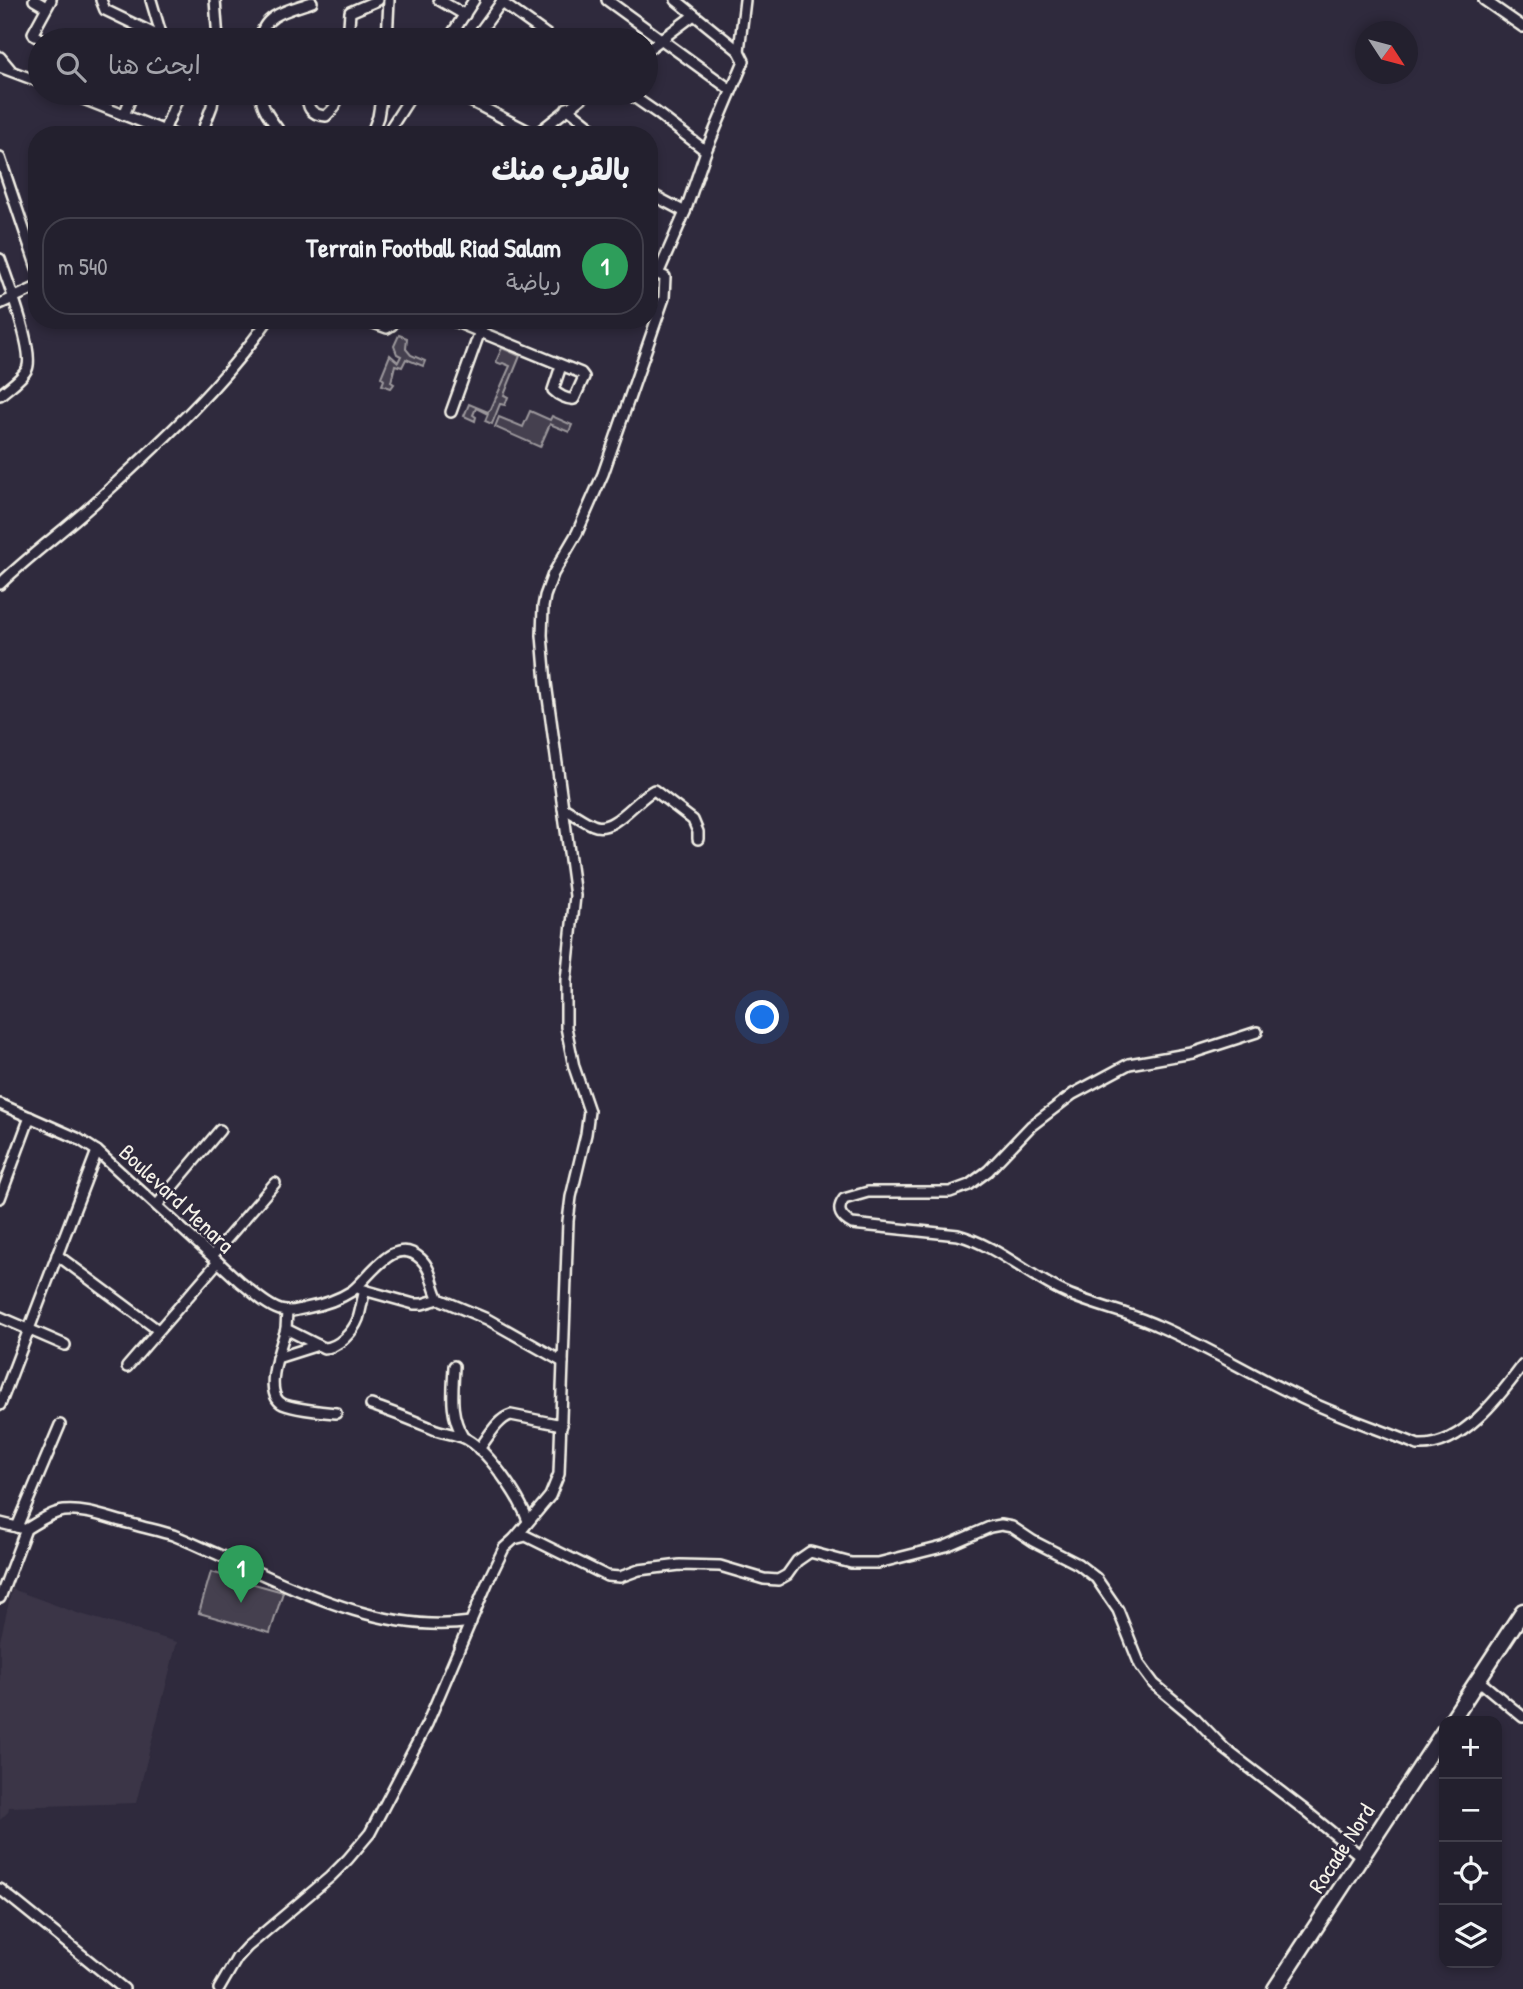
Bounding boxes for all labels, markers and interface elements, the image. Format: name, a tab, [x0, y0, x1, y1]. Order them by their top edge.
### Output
north arrow	[1355, 21, 1418, 84]
search box	[28, 28, 658, 105]
text: ابحث هنا	[108, 47, 201, 82]
icon: search	[52, 48, 90, 86]
text: بالقرب منك	[492, 149, 630, 189]
text: Terrain Football Riad Salam	[306, 230, 561, 265]
text: 540 m	[58, 251, 108, 282]
text: 1	[601, 251, 609, 282]
text: رياضة	[506, 266, 561, 297]
your location	[745, 1000, 779, 1034]
street label: Boulevard Menara	[113, 1137, 241, 1259]
pin: 1	[218, 1545, 264, 1603]
map controls	[1439, 1716, 1502, 1968]
button: +	[1439, 1716, 1502, 1779]
button: −	[1439, 1779, 1502, 1842]
street label: Rocade Nord	[1301, 1797, 1381, 1899]
button: locate	[1439, 1842, 1502, 1905]
button: layers	[1439, 1905, 1502, 1968]

